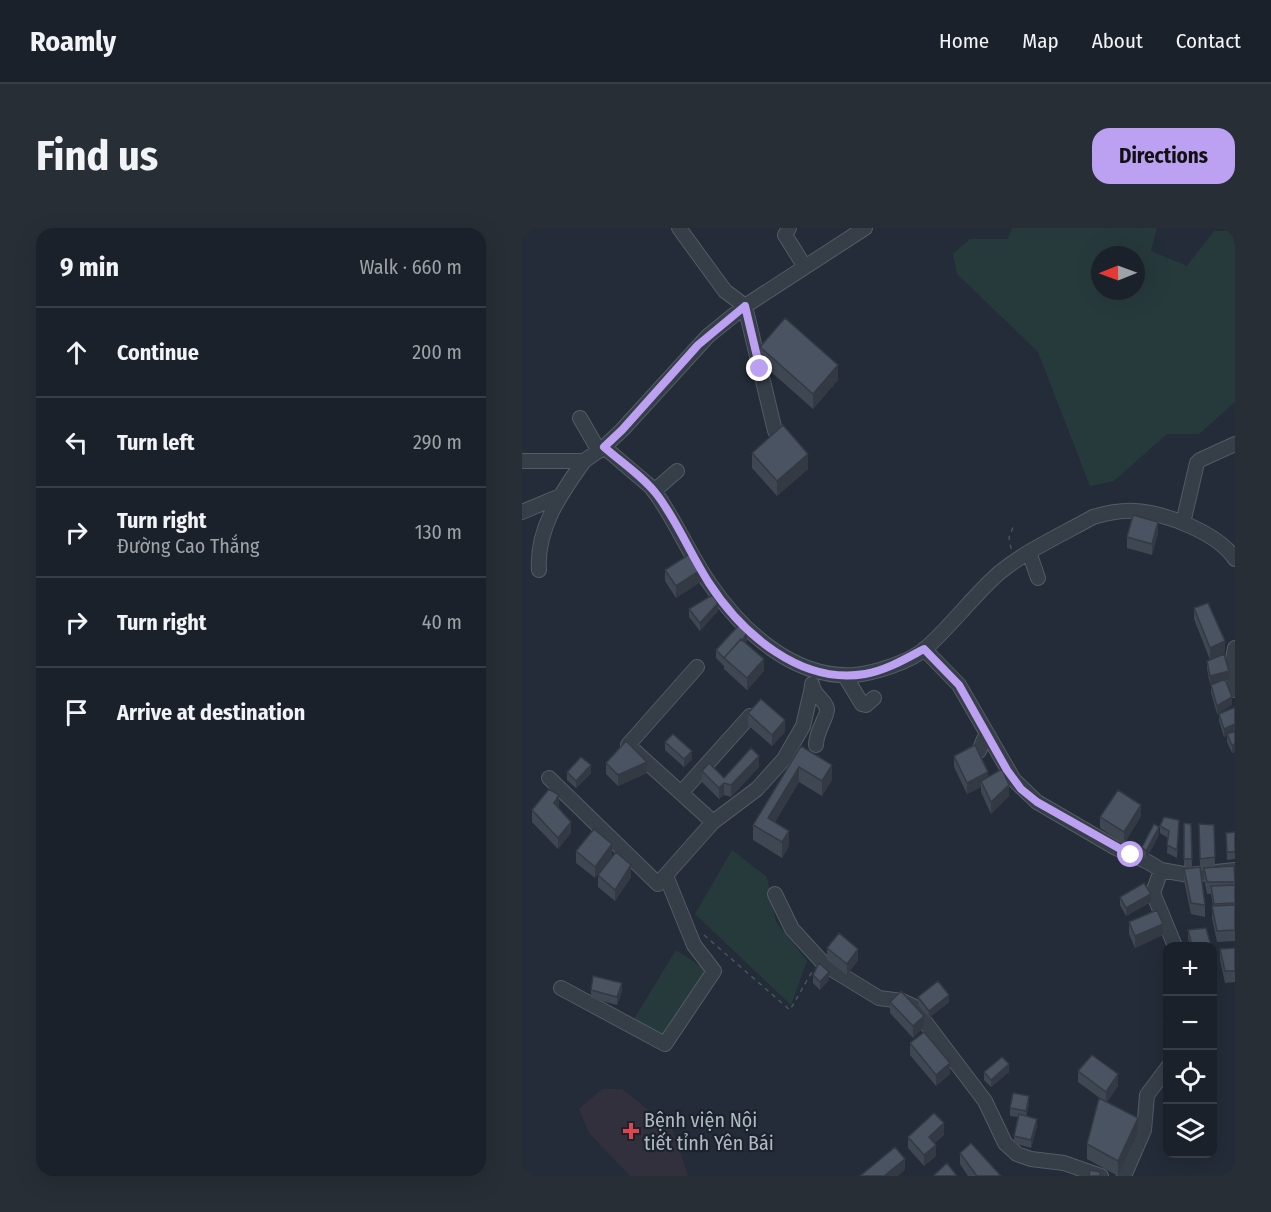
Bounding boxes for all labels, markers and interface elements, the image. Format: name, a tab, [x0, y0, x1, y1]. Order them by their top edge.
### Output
text: Roamly	[30, 25, 116, 58]
text: Home	[939, 28, 989, 54]
text: Map	[1022, 28, 1059, 54]
text: About	[1092, 28, 1143, 54]
text: Contact	[1176, 28, 1241, 54]
button: Directions	[1092, 128, 1235, 184]
text: Find us	[36, 131, 158, 181]
north arrow	[1091, 246, 1145, 300]
text: 9 min	[60, 252, 119, 283]
text: Walk · 660 m	[359, 255, 462, 279]
icon: ahead	[60, 336, 93, 369]
text: Continue	[117, 339, 199, 366]
text: 200 m	[412, 340, 462, 364]
route end	[746, 355, 772, 381]
icon: left	[60, 426, 93, 459]
text: Turn left	[117, 429, 195, 456]
text: 290 m	[413, 430, 462, 454]
text: Turn right	[117, 507, 206, 534]
icon: right	[60, 516, 93, 549]
text: 130 m	[415, 520, 462, 544]
text: Đường Cao Thắng	[117, 534, 260, 558]
icon: right	[60, 606, 93, 639]
text: Turn right	[117, 609, 206, 636]
text: 40 m	[422, 610, 462, 634]
icon: arrive	[60, 696, 93, 729]
text: Arrive at destination	[117, 699, 305, 726]
route start	[1117, 841, 1143, 867]
map controls	[1163, 942, 1217, 1158]
button: +	[1163, 942, 1217, 996]
button: −	[1163, 996, 1217, 1050]
button: locate	[1163, 1050, 1217, 1104]
button: layers	[1163, 1104, 1217, 1158]
place label: Bệnh viện Nội tiết tỉnh Yên Bái	[644, 1108, 774, 1155]
marker: Bệnh viện Nội tiết tỉnh Yên Bái	[622, 1122, 640, 1140]

